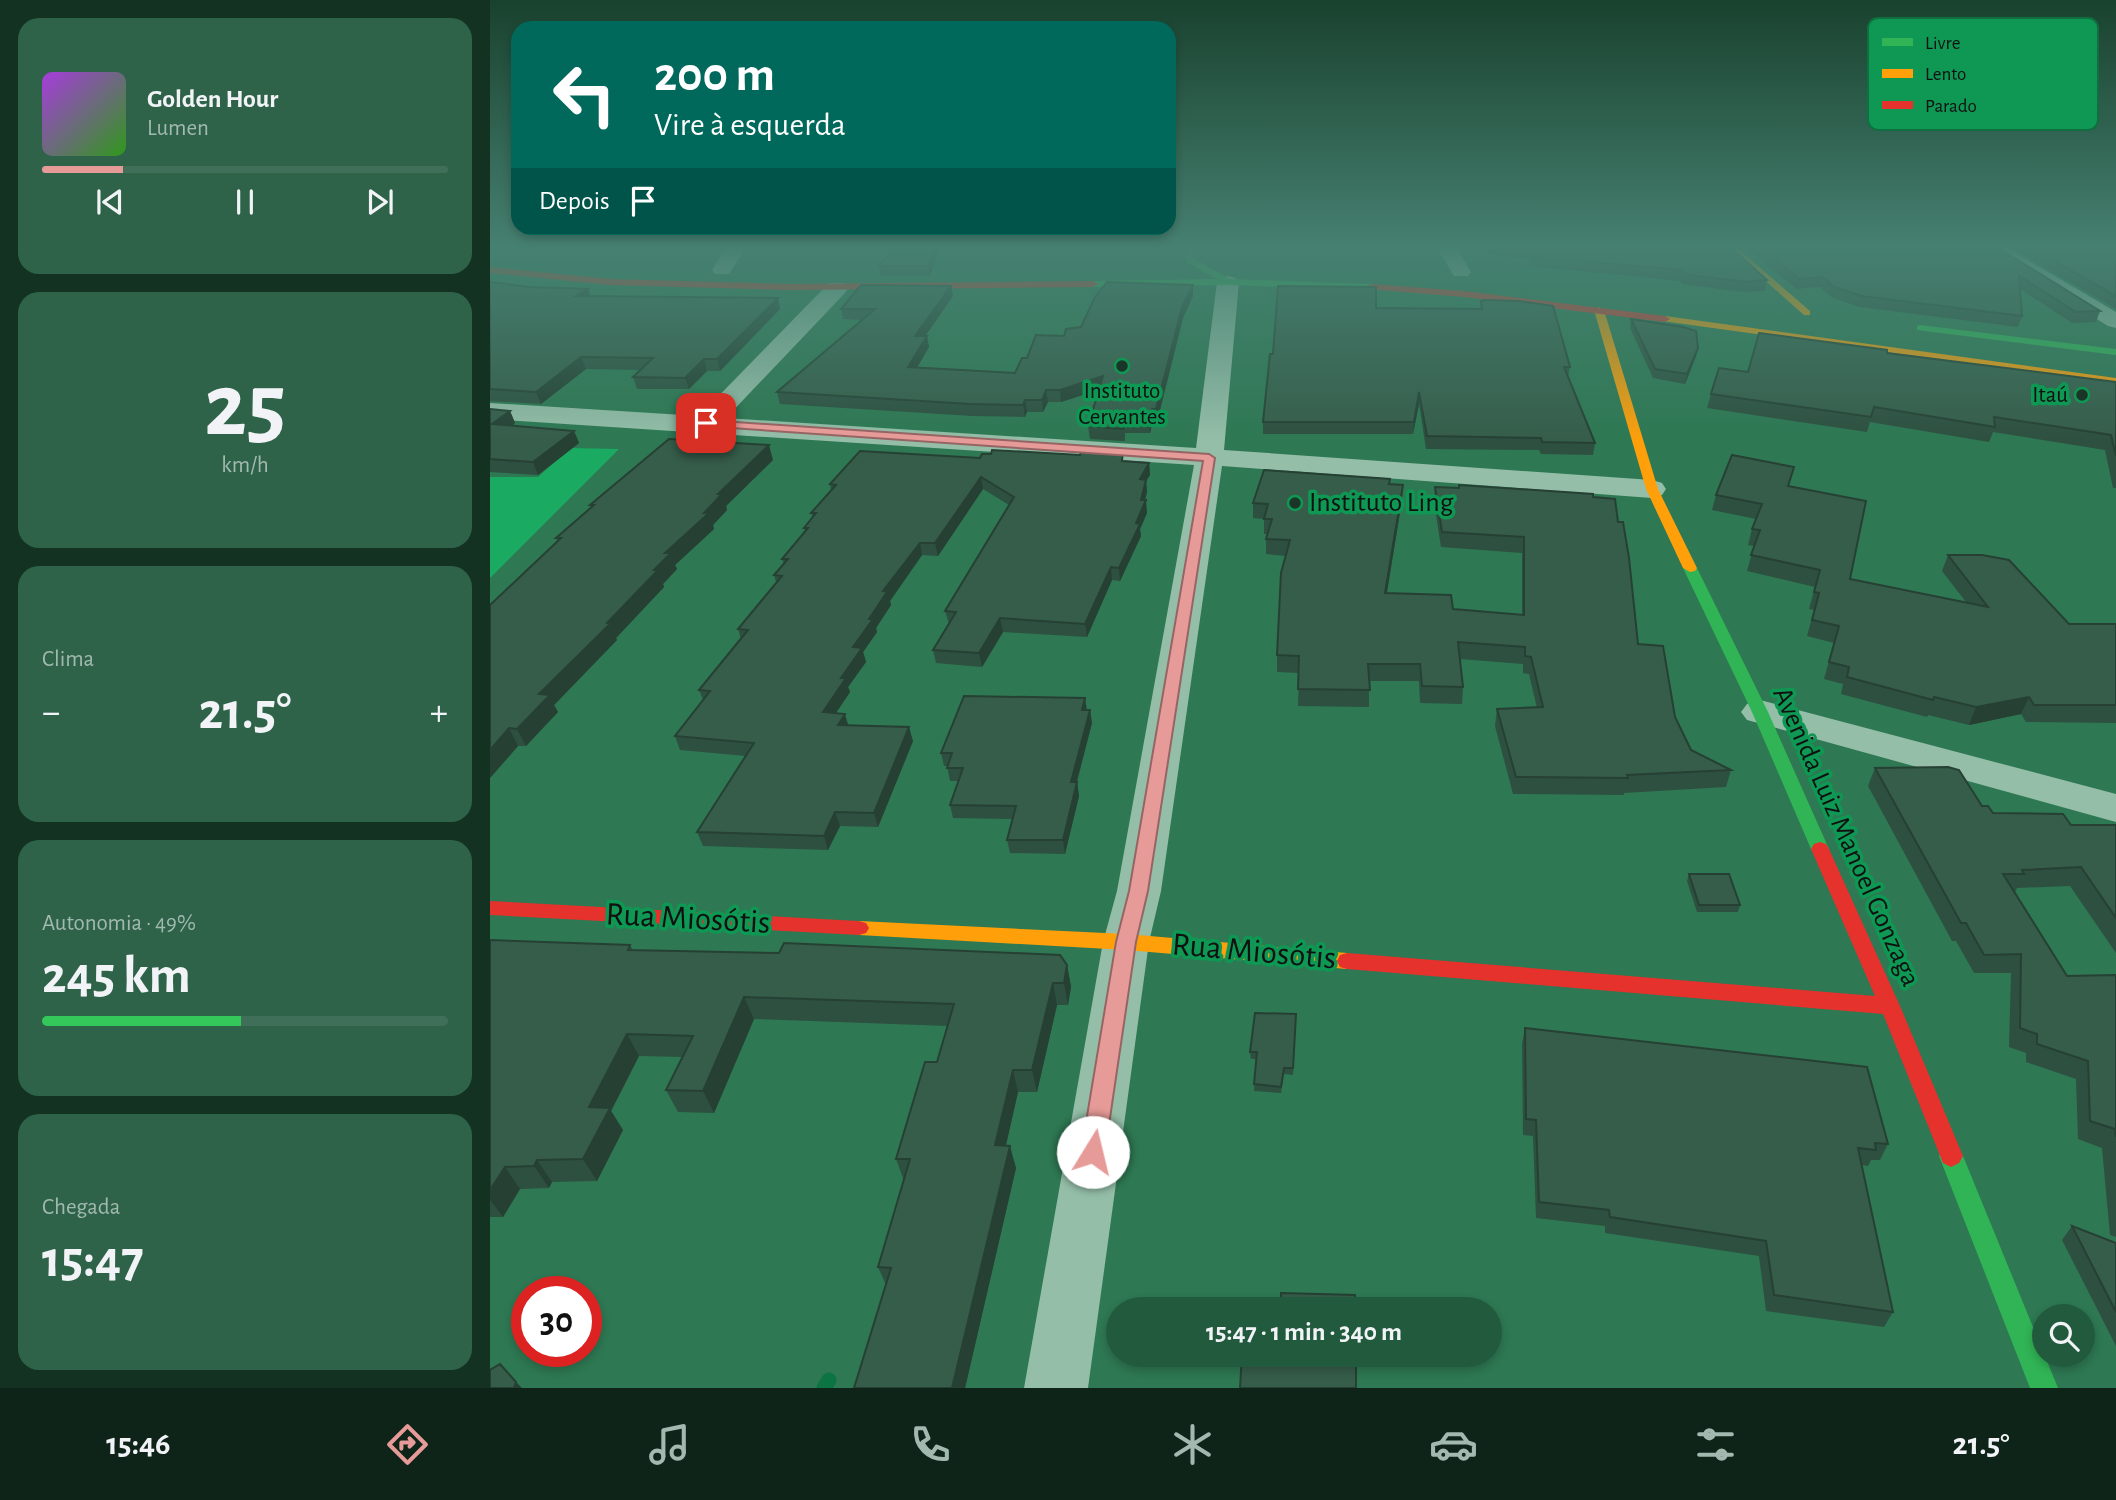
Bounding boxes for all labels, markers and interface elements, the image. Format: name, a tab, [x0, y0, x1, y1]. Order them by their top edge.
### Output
legend	[1868, 18, 2098, 130]
text: Livre	[1925, 34, 1960, 53]
icon: left	[539, 49, 630, 140]
text: 200 m	[654, 51, 775, 100]
text: Lento	[1925, 65, 1966, 84]
text: Golden Hour	[147, 86, 278, 112]
text: Parado	[1925, 97, 1977, 116]
text: Vire à esquerda	[654, 109, 846, 141]
text: Lumen	[147, 117, 209, 140]
icon: arrive	[624, 182, 662, 220]
icon: previous	[91, 183, 129, 221]
icon: pause	[226, 183, 264, 221]
icon: next	[361, 183, 399, 221]
text: Depois	[539, 188, 610, 214]
marker: Instituto Cervantes	[1114, 358, 1130, 374]
text: 25	[204, 361, 286, 452]
place label: Instituto Cervantes	[1078, 380, 1166, 429]
place label: Itaú	[2032, 384, 2068, 407]
marker: Itaú	[2074, 387, 2090, 403]
pin	[676, 393, 736, 453]
icon: arrive	[687, 404, 725, 442]
text: km/h	[221, 454, 269, 477]
place label: Instituto Ling	[1309, 489, 1454, 517]
marker: Instituto Ling	[1287, 495, 1303, 511]
text: Clima	[42, 648, 94, 671]
street label: Avenida Luiz Manoel Gonzaga	[1767, 683, 1925, 991]
text: 21.5°	[199, 686, 291, 738]
text: −	[42, 694, 60, 732]
text: +	[430, 694, 448, 732]
street label: Rua Miosótis	[605, 898, 771, 940]
text: Autonomia · 49%	[42, 912, 196, 935]
street label: Rua Miosótis	[1171, 928, 1337, 976]
text: 245 km	[42, 950, 191, 1002]
position arrow	[1056, 1115, 1130, 1189]
text: Chegada	[42, 1196, 120, 1219]
text: 15:47	[42, 1234, 144, 1286]
speed limit sign: 30	[511, 1276, 602, 1367]
map controls	[2032, 1304, 2095, 1367]
button: search	[2032, 1304, 2095, 1367]
text: 15:47 · 1 min · 340 m	[1206, 1319, 1402, 1345]
icon: directions	[383, 1420, 432, 1469]
icon: music	[645, 1420, 694, 1469]
icon: phone	[906, 1420, 955, 1469]
icon: climate	[1168, 1420, 1217, 1469]
icon: car	[1429, 1420, 1478, 1469]
icon: filters	[1691, 1420, 1740, 1469]
text: 15:46	[106, 1428, 171, 1460]
text: 21.5°	[1953, 1428, 2010, 1460]

